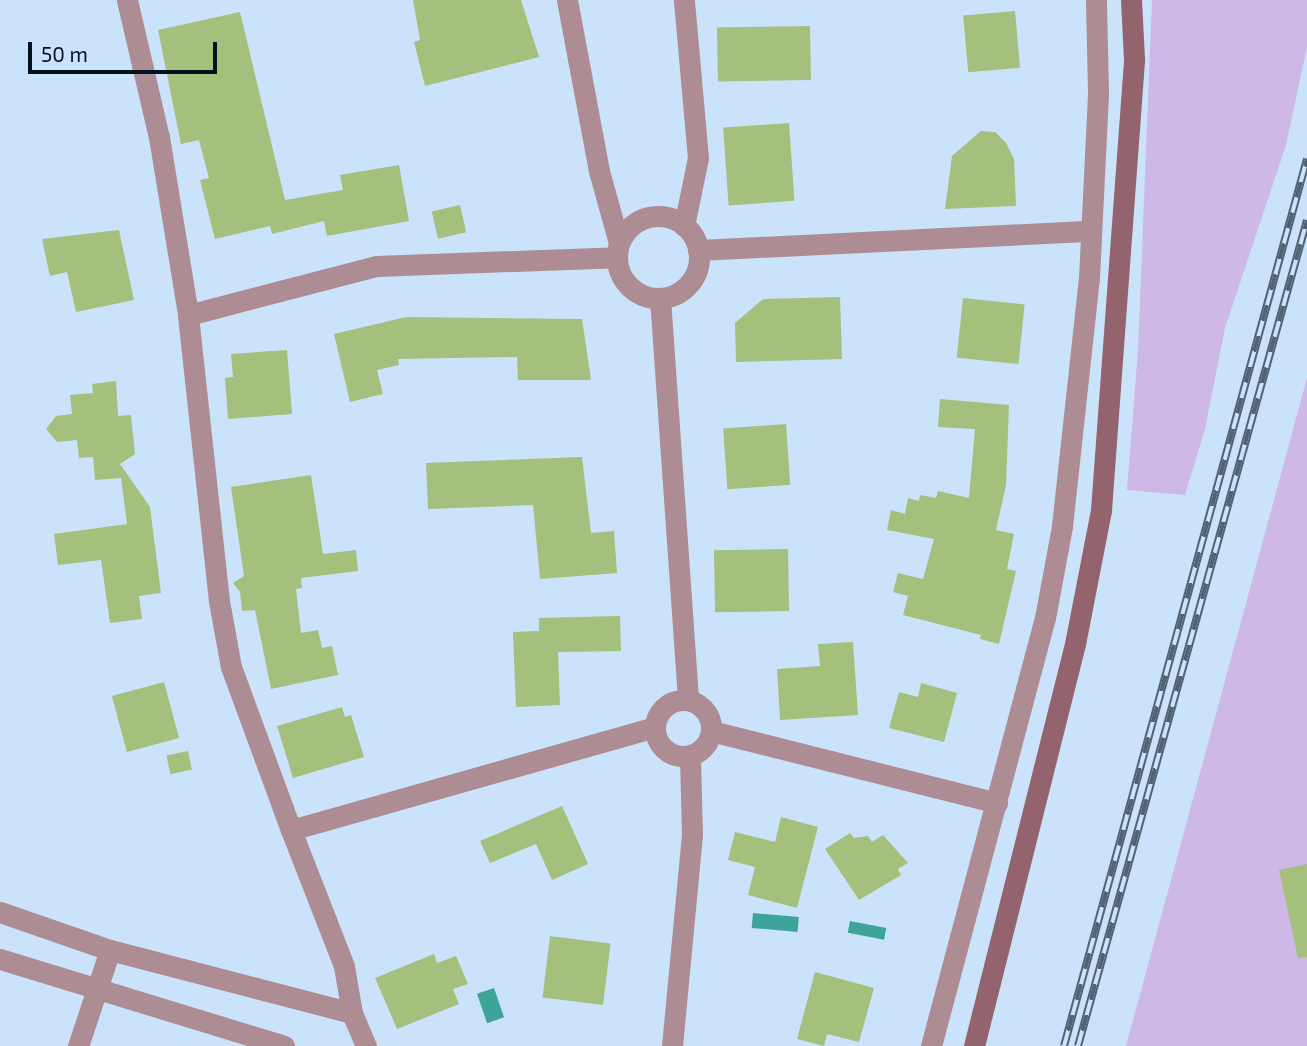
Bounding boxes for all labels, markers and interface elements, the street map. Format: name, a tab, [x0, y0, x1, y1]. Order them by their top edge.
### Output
scale bar	[32, 28, 220, 72]
text: 50 m	[41, 41, 88, 66]

